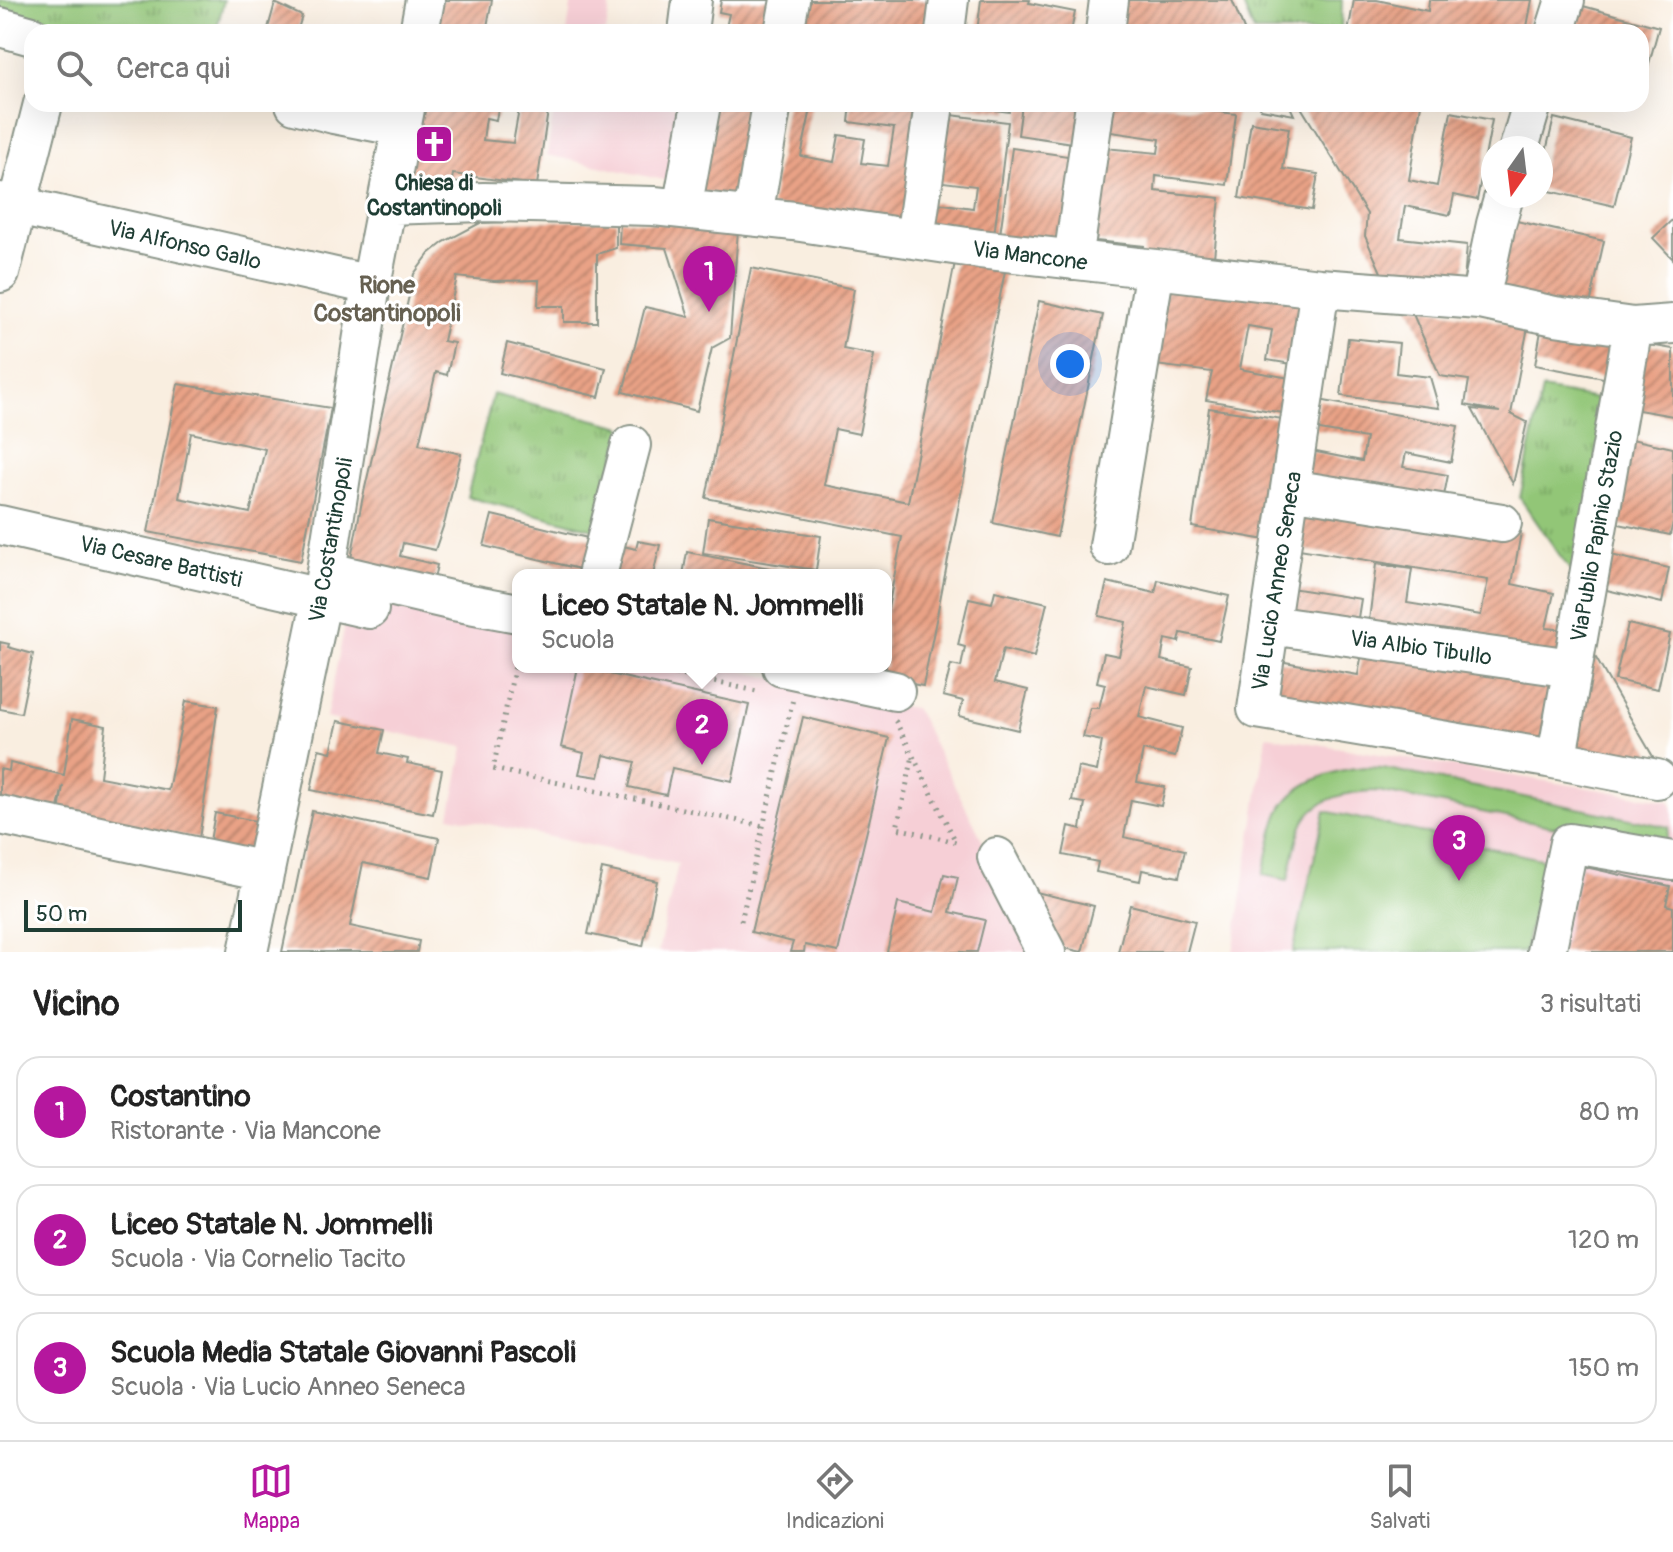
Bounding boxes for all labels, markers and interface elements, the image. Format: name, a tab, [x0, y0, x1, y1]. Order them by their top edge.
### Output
search box	[24, 24, 1649, 112]
icon: search	[52, 46, 96, 90]
text: Cerca qui	[116, 50, 230, 87]
church icon: Chiesa di Costantinopoli	[413, 123, 455, 165]
north arrow	[1481, 136, 1553, 208]
place label: Chiesa di Costantinopoli	[367, 169, 501, 222]
street label: Via Alfonso Gallo	[105, 214, 264, 276]
street label: Via Mancone	[971, 235, 1089, 277]
pin: 1	[683, 246, 735, 312]
district label: Rione Costantinopoli	[314, 271, 460, 328]
your location	[1050, 344, 1090, 384]
street label: ViaPublio Papinio Stazio	[1565, 428, 1629, 644]
street label: Via Costantinopoli	[303, 456, 359, 625]
street label: Via Lucio Anneo Seneca	[1246, 469, 1308, 693]
street label: Via Cesare Battisti	[77, 530, 245, 594]
popup	[512, 569, 892, 673]
text: Liceo Statale N. Jommelli	[541, 587, 863, 624]
text: Scuola	[541, 624, 614, 656]
street label: Via Albio Tibullo	[1348, 624, 1494, 672]
pin: 2	[676, 699, 728, 765]
pin: 3	[1433, 815, 1485, 881]
scale bar	[24, 896, 242, 932]
text: 50 m	[36, 900, 87, 928]
text: Vicino	[32, 983, 120, 1026]
text: 3 risultati	[1540, 988, 1641, 1020]
text: Costantino	[110, 1078, 251, 1115]
text: 1	[55, 1096, 65, 1128]
text: 80 m	[1579, 1096, 1639, 1128]
text: Ristorante · Via Mancone	[110, 1115, 381, 1147]
text: Liceo Statale N. Jommelli	[110, 1206, 433, 1243]
text: 2	[53, 1224, 67, 1256]
text: 120 m	[1568, 1224, 1639, 1256]
text: Scuola · Via Cornelio Tacito	[110, 1243, 406, 1275]
text: Scuola Media Statale Giovanni Pascoli	[110, 1334, 576, 1371]
text: 3	[53, 1352, 67, 1384]
text: 150 m	[1568, 1352, 1639, 1384]
text: Scuola · Via Lucio Anneo Seneca	[110, 1371, 466, 1403]
tab: Mappa	[243, 1459, 300, 1535]
tab: Indicazioni	[786, 1459, 884, 1535]
tab: Salvati	[1370, 1459, 1430, 1535]

